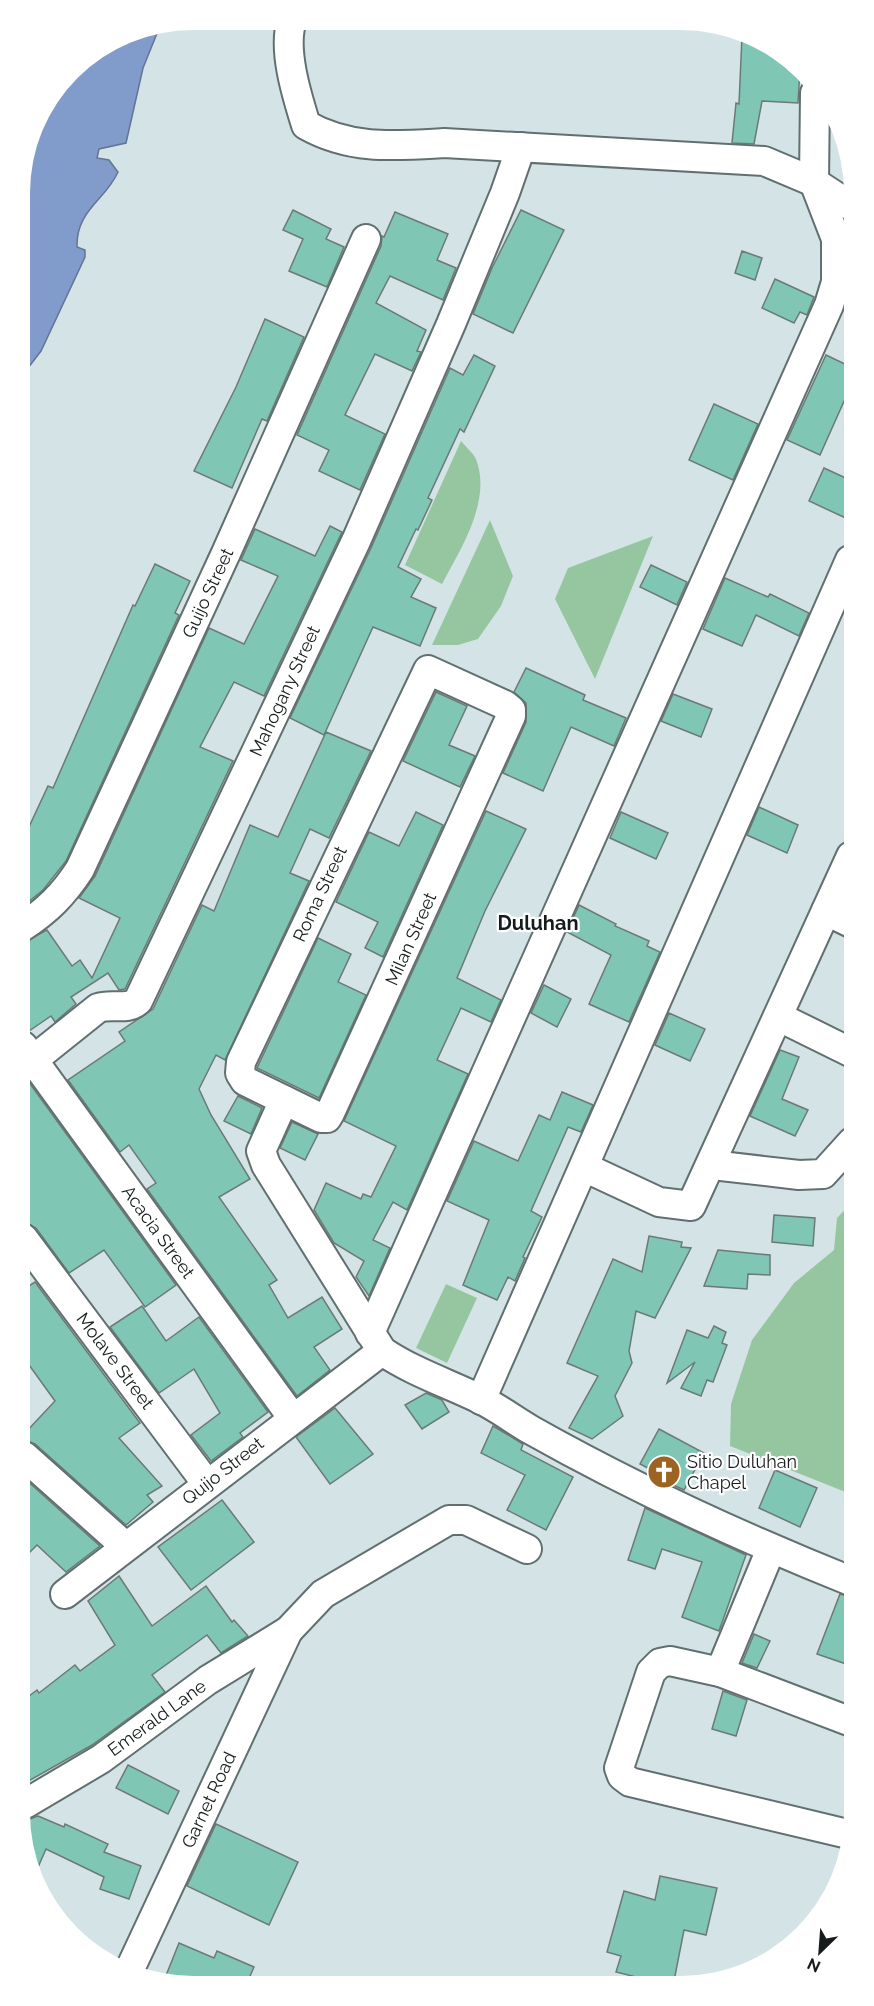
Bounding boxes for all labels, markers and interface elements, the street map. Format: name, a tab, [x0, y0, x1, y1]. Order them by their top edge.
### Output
street label: Guijo Street	[178, 545, 238, 641]
street label: Mahogany Street	[245, 622, 324, 759]
street label: Roma Street	[288, 843, 351, 945]
street label: Milan Street	[381, 889, 440, 988]
district label: Duluhan	[497, 911, 579, 935]
street label: Acacia Street	[118, 1181, 199, 1282]
street label: Molave Street	[72, 1308, 158, 1413]
street label: Quijo Street	[178, 1432, 268, 1509]
place label: Sitio Duluhan Chapel	[687, 1451, 797, 1493]
church icon: Sitio Duluhan Chapel	[646, 1454, 682, 1490]
street label: Emerald Lane	[104, 1675, 210, 1760]
street label: Garnet Road	[177, 1748, 240, 1851]
north arrow	[790, 1922, 850, 1982]
text: N	[804, 1954, 823, 1976]

